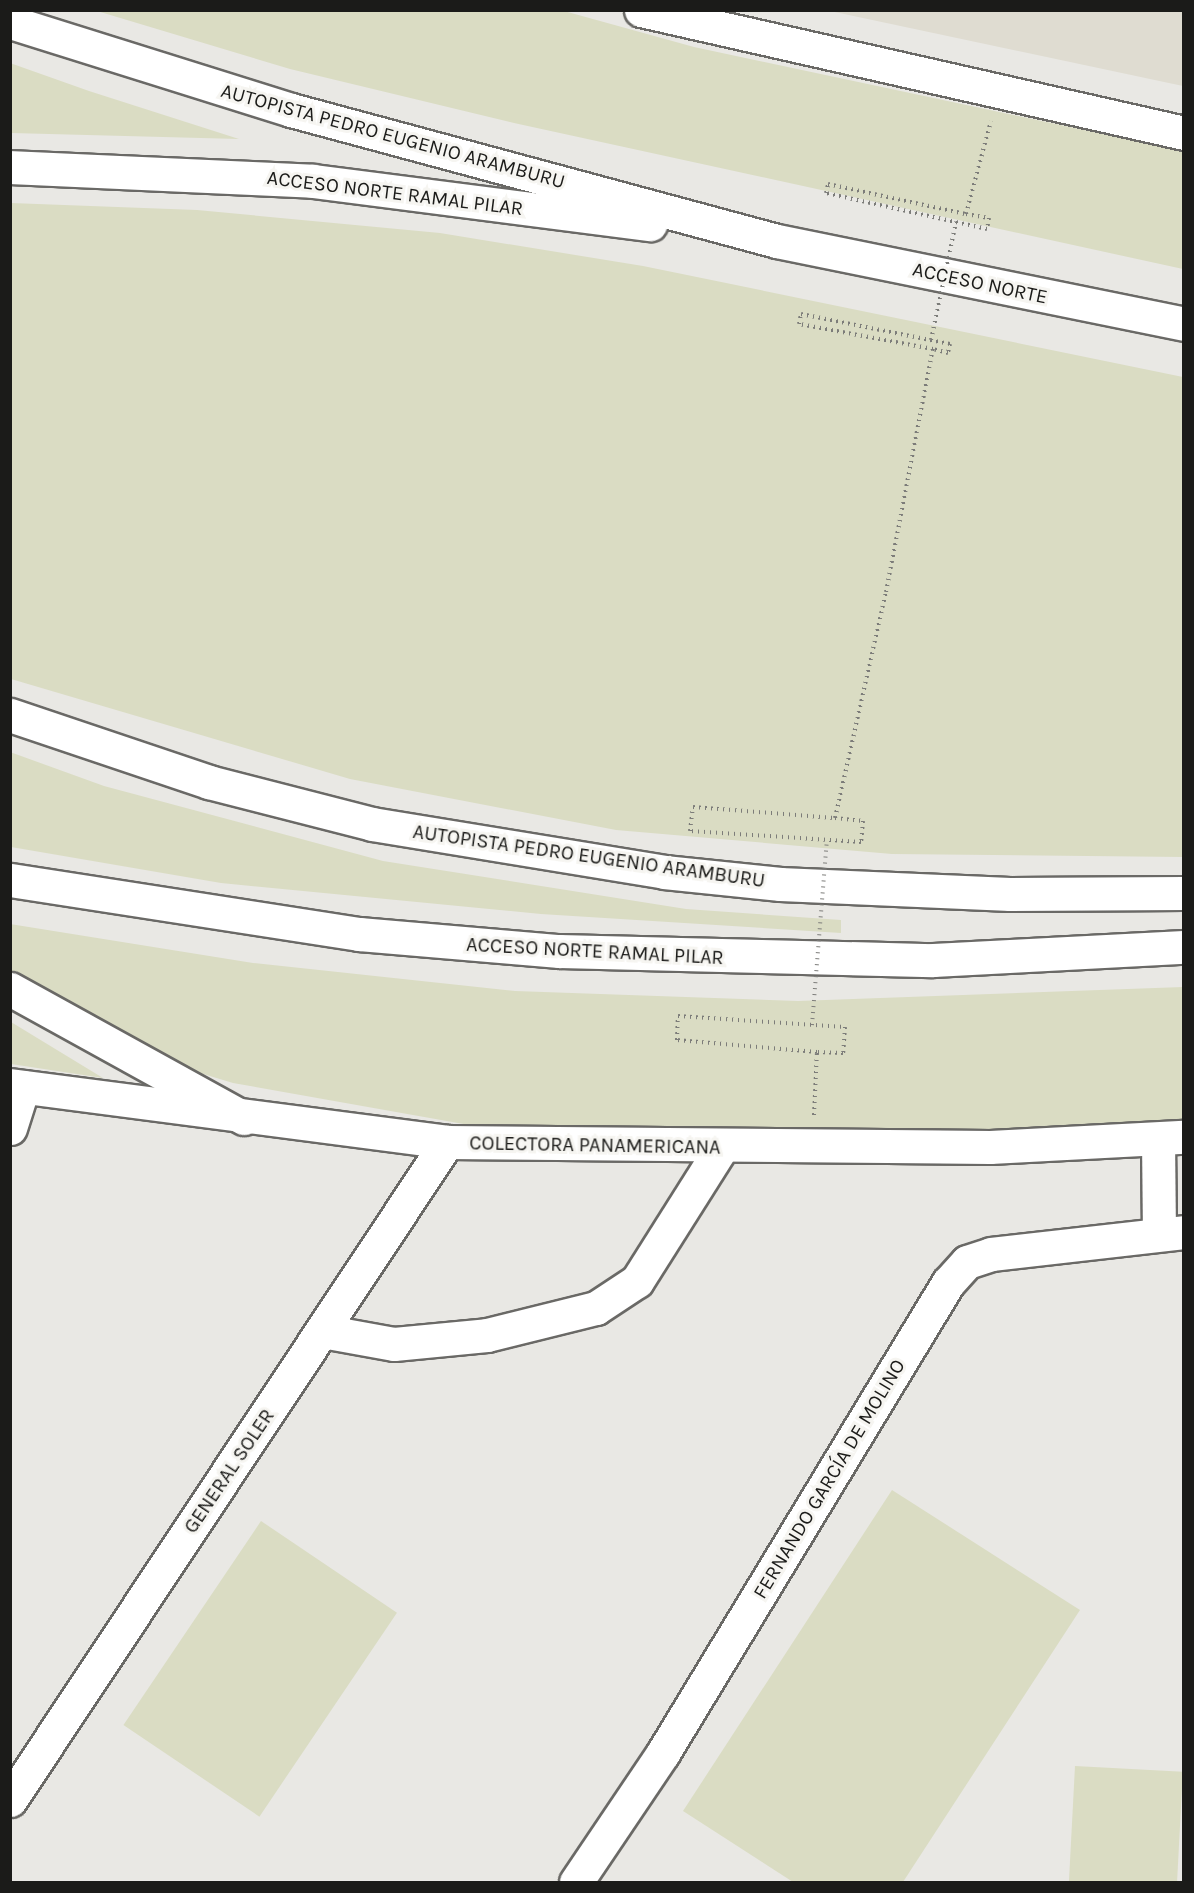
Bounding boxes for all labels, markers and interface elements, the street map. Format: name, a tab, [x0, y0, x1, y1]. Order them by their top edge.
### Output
street label: AUTOPISTA PEDRO EUGENIO ARAMBURU	[218, 78, 568, 194]
street label: ACCESO NORTE RAMAL PILAR	[266, 165, 524, 221]
street label: ACCESO NORTE	[910, 257, 1050, 309]
street label: AUTOPISTA PEDRO EUGENIO ARAMBURU	[411, 819, 767, 893]
street label: ACCESO NORTE RAMAL PILAR	[466, 932, 724, 970]
street label: COLECTORA PANAMERICANA	[469, 1131, 721, 1159]
street label: FERNANDO GARCÍA DE MOLINO	[748, 1355, 910, 1603]
street label: GENERAL SOLER	[179, 1404, 279, 1538]

